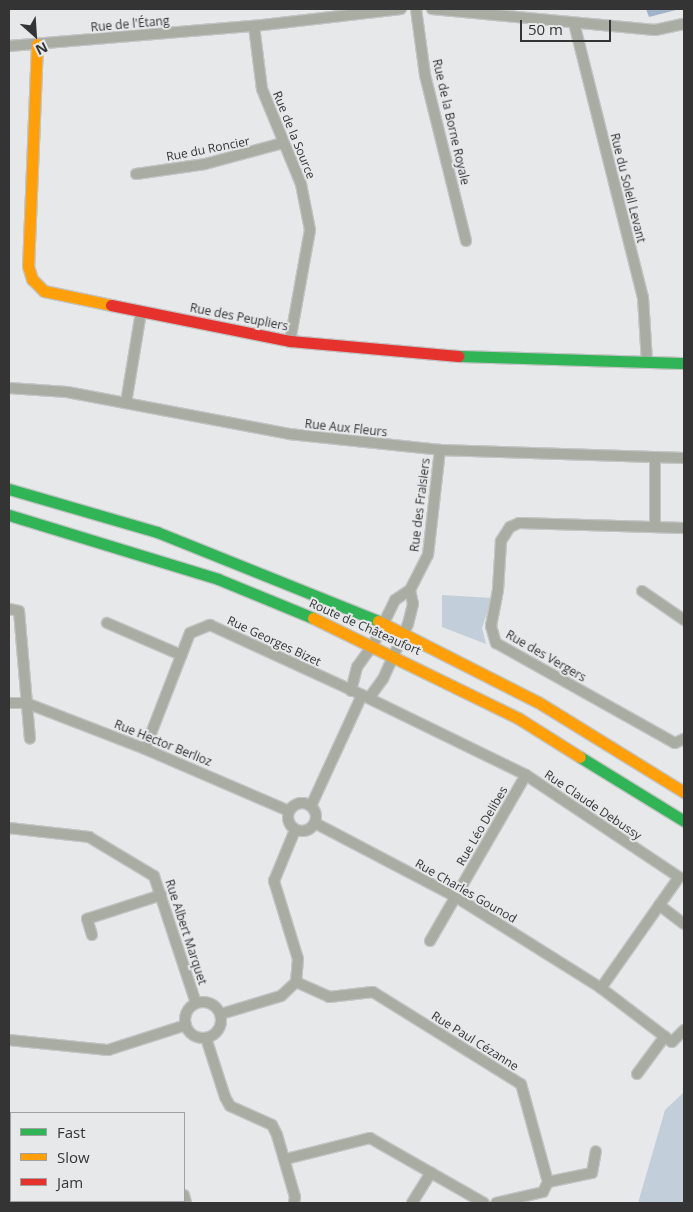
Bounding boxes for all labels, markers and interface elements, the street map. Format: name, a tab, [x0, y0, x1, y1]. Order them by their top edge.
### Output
north arrow	[10, 10, 60, 60]
scale bar	[523, 10, 614, 42]
street label: Rue de l'Étang	[90, 13, 170, 35]
text: 50 m	[528, 19, 563, 39]
text: N	[33, 38, 51, 60]
street label: Rue de la Borne Royale	[429, 58, 473, 186]
street label: Rue de la Source	[270, 89, 318, 181]
street label: Rue du Soleil Levant	[607, 132, 649, 244]
street label: Rue du Roncier	[165, 134, 251, 164]
street label: Rue des Peupliers	[189, 300, 289, 334]
street label: Rue Aux Fleurs	[304, 417, 388, 439]
street label: Rue des Fraisiers	[407, 457, 433, 553]
street label: Route de Châteaufort	[307, 596, 423, 658]
street label: Rue Georges Bizet	[225, 613, 323, 669]
street label: Rue des Vergers	[503, 627, 589, 685]
street label: Rue Hector Berlioz	[112, 717, 214, 769]
street label: Rue Claude Debussy	[542, 767, 644, 843]
street label: Rue Léo Delibes	[453, 784, 511, 868]
street label: Rue Charles Gounod	[413, 856, 519, 926]
street label: Rue Albert Marquet	[162, 878, 210, 986]
street label: Rue Paul Cézanne	[429, 1008, 521, 1074]
legend	[10, 1112, 185, 1202]
text: Fast	[57, 1122, 86, 1142]
text: Slow	[57, 1147, 90, 1167]
text: Jam	[57, 1172, 83, 1192]

